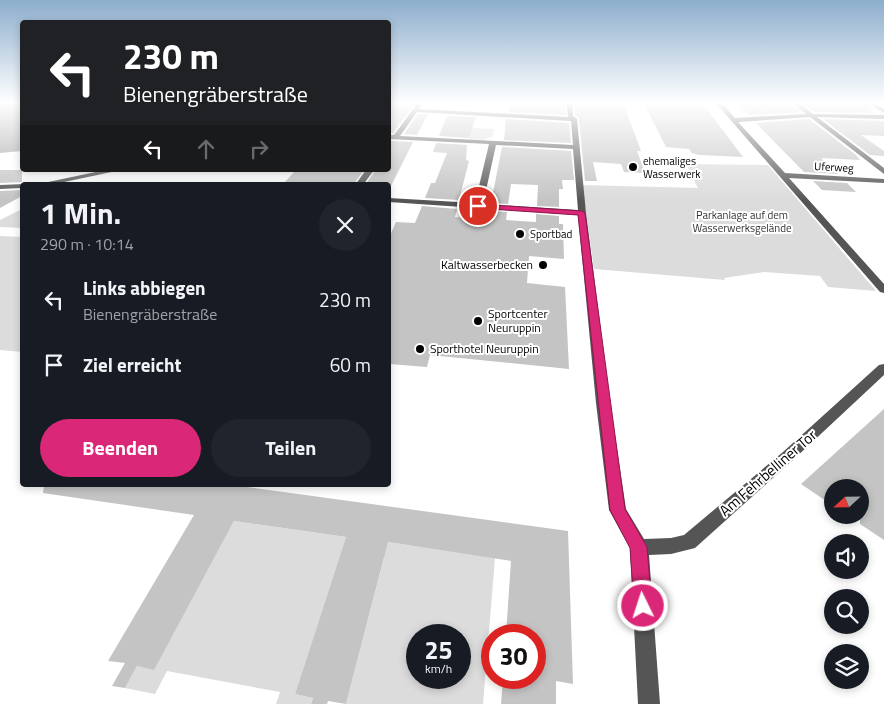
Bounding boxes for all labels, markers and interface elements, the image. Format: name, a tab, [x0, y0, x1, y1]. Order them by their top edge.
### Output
text: 230 m	[123, 29, 219, 83]
icon: left	[40, 40, 105, 105]
text: Bienengräberstraße	[123, 77, 308, 111]
icon: left	[139, 135, 167, 163]
icon: ahead	[192, 135, 220, 163]
icon: right	[245, 135, 273, 163]
place label: ehemaliges Wasserwerk	[643, 153, 701, 182]
street label: Uferweg	[814, 158, 854, 176]
marker: ehemaliges Wasserwerk	[627, 161, 639, 173]
pin	[457, 185, 499, 227]
text: 1 Min.	[40, 190, 121, 236]
icon: arrive	[464, 192, 492, 220]
button: close	[319, 199, 371, 251]
park label: Parkanlage auf dem Wasserwerksgelände	[692, 207, 792, 236]
place label: Sportbad	[530, 226, 573, 242]
marker: Sportbad	[514, 228, 526, 240]
text: 290 m · 10:14	[40, 232, 134, 256]
place label: Kaltwasserbecken	[441, 255, 533, 274]
marker: Kaltwasserbecken	[537, 259, 549, 271]
text: Links abbiegen	[83, 273, 206, 302]
text: 230 m	[319, 285, 371, 314]
icon: left	[40, 286, 68, 314]
text: Bienengräberstraße	[83, 302, 217, 326]
place label: Sportcenter Neuruppin	[488, 304, 548, 337]
marker: Sportcenter Neuruppin	[472, 315, 484, 327]
place label: Sporthotel Neuruppin	[430, 339, 539, 358]
marker: Sporthotel Neuruppin	[414, 343, 426, 355]
text: Ziel erreicht	[83, 350, 181, 379]
text: 60 m	[330, 350, 371, 379]
icon: arrive	[40, 351, 68, 379]
button: Beenden	[40, 419, 201, 477]
button: Teilen	[211, 419, 371, 477]
street label: Am Fehrbelliner Tor	[714, 424, 822, 522]
north arrow	[824, 479, 869, 524]
map controls	[824, 479, 869, 689]
button: sound	[824, 534, 869, 579]
position arrow	[616, 579, 668, 631]
button: search	[824, 589, 869, 634]
speed limit sign: 30	[481, 624, 546, 689]
text: 25	[424, 631, 453, 669]
button: layers	[824, 644, 869, 689]
text: km/h	[425, 659, 452, 678]

